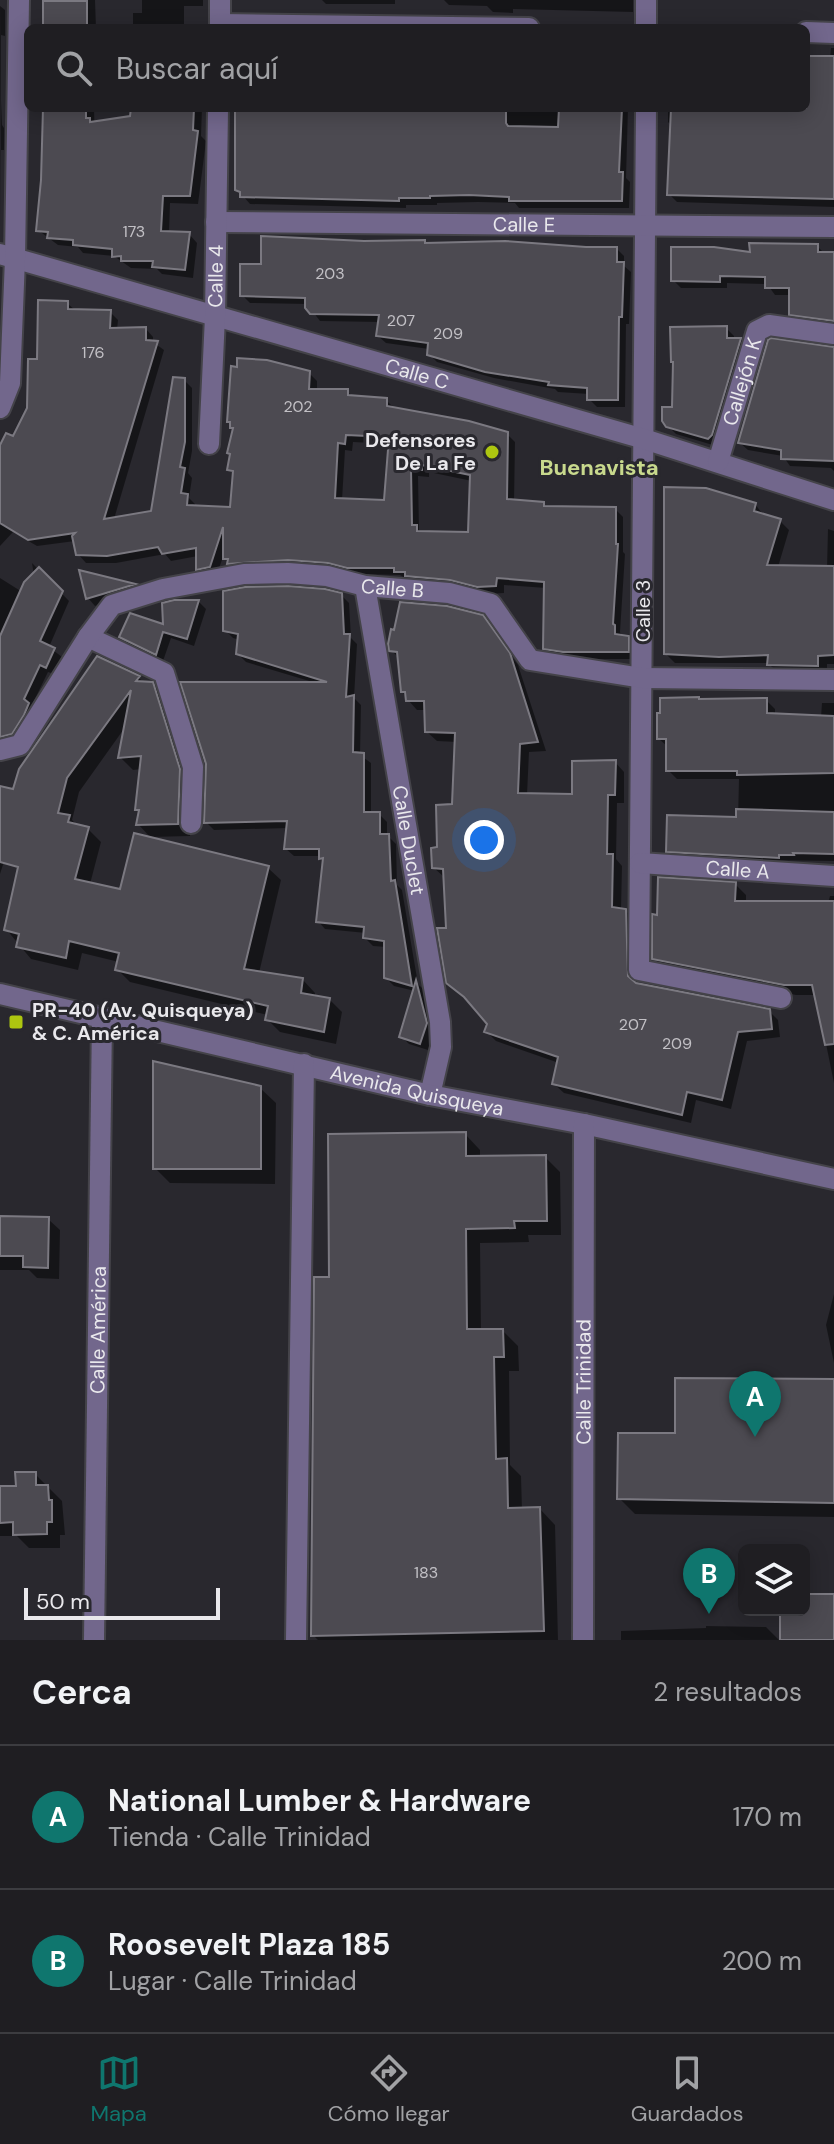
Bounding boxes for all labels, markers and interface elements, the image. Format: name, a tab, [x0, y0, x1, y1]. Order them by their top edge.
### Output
search box	[24, 24, 810, 112]
icon: search	[52, 46, 96, 90]
text: Buscar aquí	[116, 49, 278, 88]
street label: Calle E	[493, 211, 555, 238]
house number: 173	[123, 221, 145, 242]
street label: Calle 4	[202, 244, 229, 308]
house number: 203	[315, 263, 345, 284]
house number: 207	[387, 310, 415, 331]
house number: 209	[433, 323, 463, 344]
street label: Callejón K	[717, 334, 767, 429]
house number: 176	[81, 342, 105, 363]
street label: Calle C	[382, 352, 452, 395]
house number: 202	[283, 396, 313, 417]
place label: Defensores De La Fe	[365, 427, 476, 476]
marker: Defensores De La Fe	[483, 443, 501, 461]
district label: Buenavista	[539, 453, 659, 482]
street label: Calle B	[360, 573, 425, 604]
street label: Calle 3	[630, 580, 656, 642]
street label: Calle Duclet	[387, 783, 431, 897]
your location	[464, 820, 504, 860]
street label: Calle A	[705, 854, 771, 885]
place label: PR-40 (Av. Quisqueya) & C. América	[32, 997, 253, 1046]
marker: PR-40 (Av. Quisqueya) & C. América	[7, 1013, 25, 1031]
house number: 207	[619, 1014, 647, 1035]
house number: 209	[662, 1033, 692, 1054]
street label: Avenida Quisqueya	[328, 1059, 506, 1122]
street label: Calle América	[84, 1266, 112, 1394]
street label: Calle Trinidad	[570, 1319, 597, 1445]
pin: A	[729, 1371, 781, 1437]
map controls	[738, 1544, 810, 1616]
button: layers	[738, 1544, 810, 1616]
pin: B	[683, 1548, 735, 1614]
house number: 183	[414, 1562, 438, 1583]
scale bar	[24, 1584, 220, 1620]
text: 50 m	[36, 1587, 90, 1616]
text: Cerca	[32, 1670, 132, 1715]
text: 2 resultados	[653, 1675, 802, 1709]
text: National Lumber & Hardware	[108, 1781, 531, 1820]
text: A	[49, 1800, 67, 1834]
text: 170 m	[733, 1800, 802, 1834]
text: Tienda · Calle Trinidad	[108, 1820, 371, 1854]
text: Roosevelt Plaza 185	[108, 1925, 390, 1964]
text: B	[50, 1944, 66, 1978]
text: 200 m	[722, 1944, 802, 1978]
text: Lugar · Calle Trinidad	[108, 1964, 357, 1998]
tab: Mapa	[91, 2051, 147, 2128]
tab: Cómo llegar	[328, 2051, 450, 2128]
tab: Guardados	[631, 2051, 743, 2128]

